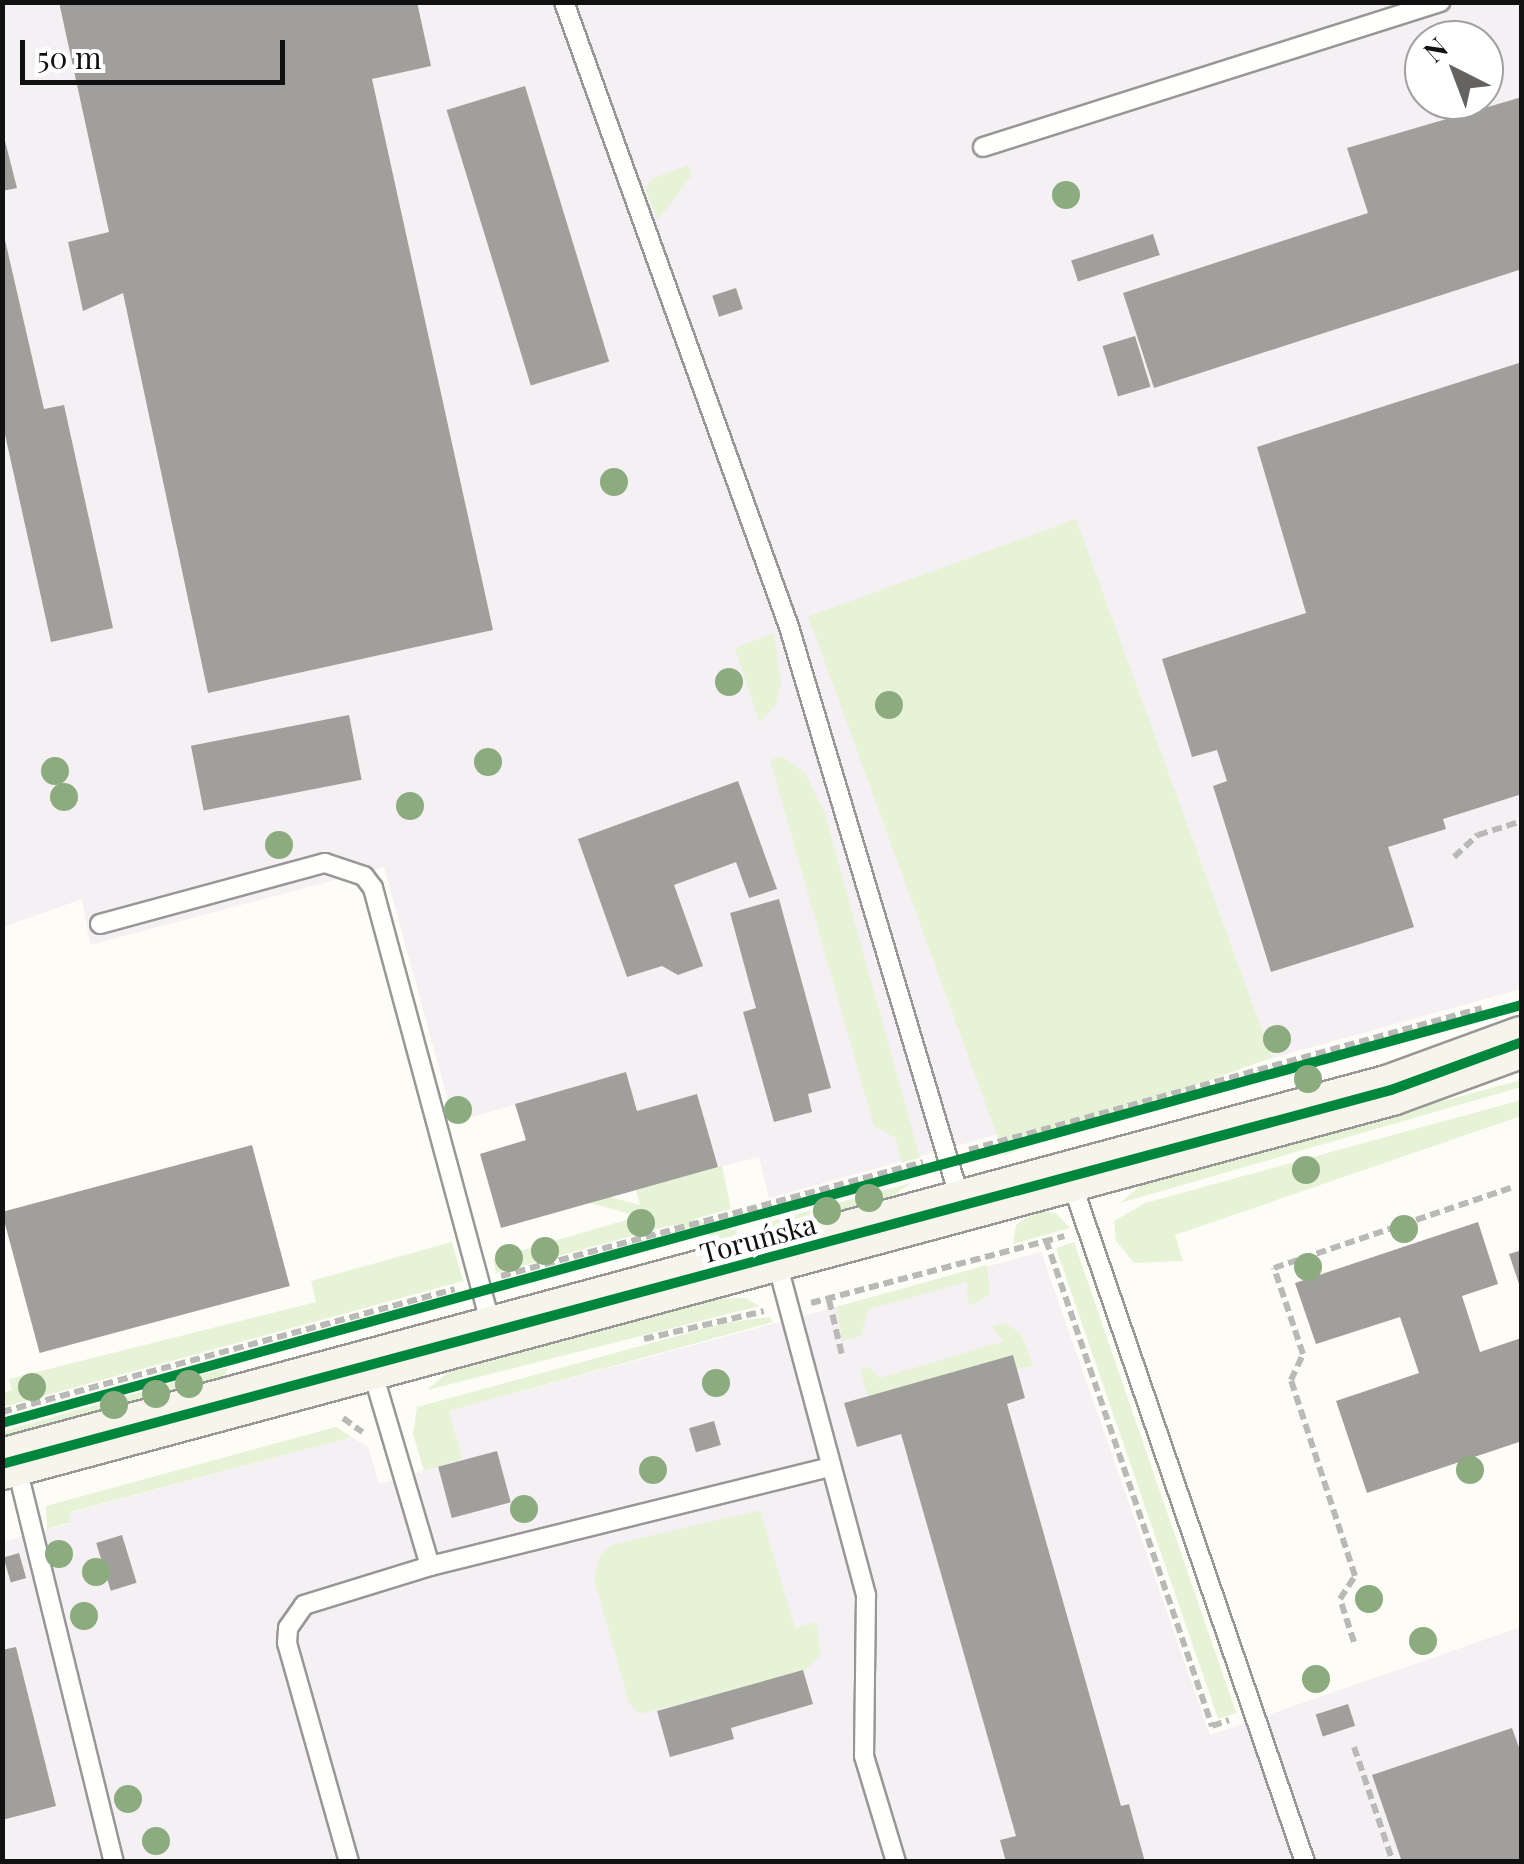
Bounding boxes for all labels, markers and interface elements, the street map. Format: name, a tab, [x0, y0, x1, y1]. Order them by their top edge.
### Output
scale bar	[25, 20, 290, 82]
north arrow	[1404, 20, 1504, 120]
text: N	[1415, 28, 1455, 69]
text: 50 m	[37, 37, 102, 77]
street label: Toruńska	[696, 1206, 820, 1270]

